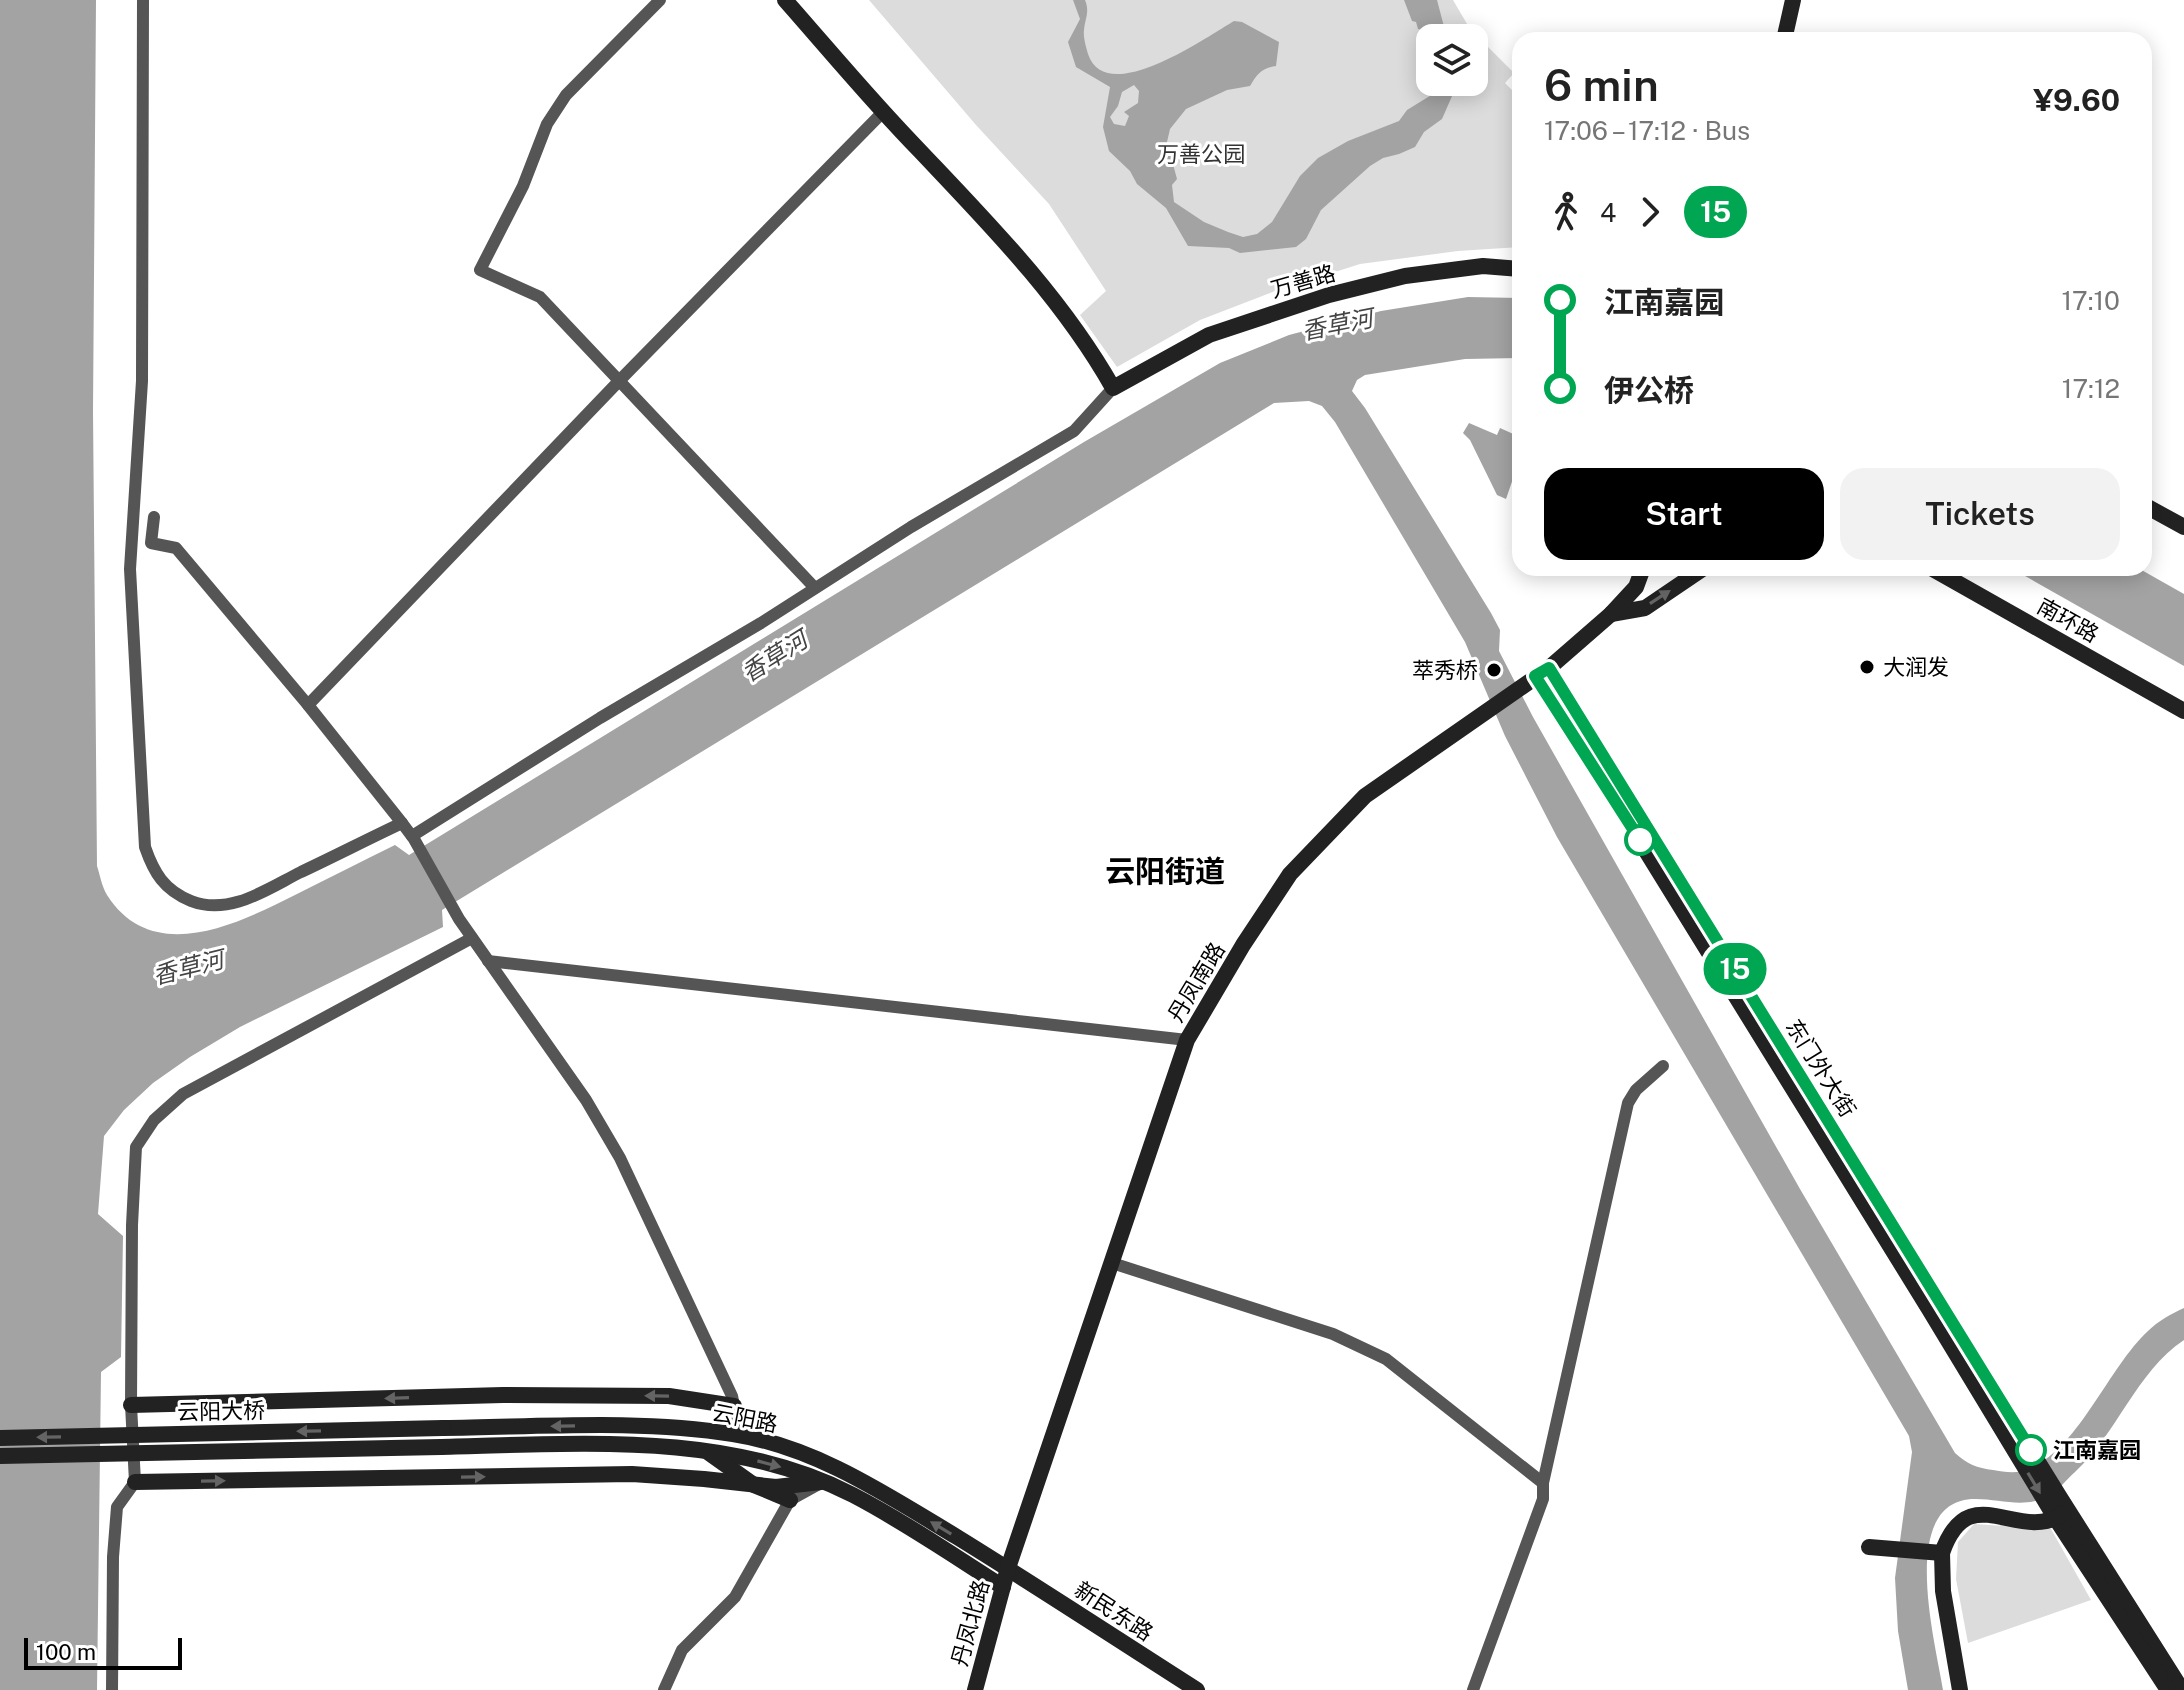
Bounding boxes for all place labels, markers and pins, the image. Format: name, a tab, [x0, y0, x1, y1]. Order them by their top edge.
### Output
place label: 大润发	[1883, 654, 1949, 680]
place label: 萃秀桥	[1412, 657, 1478, 683]
marker: 大润发	[1858, 658, 1876, 676]
marker: 萃秀桥	[1485, 661, 1503, 679]
unlabelled marker	[1625, 825, 1655, 855]
marker: 江南嘉园	[2016, 1435, 2046, 1465]
place label: 江南嘉园	[2053, 1437, 2141, 1463]

